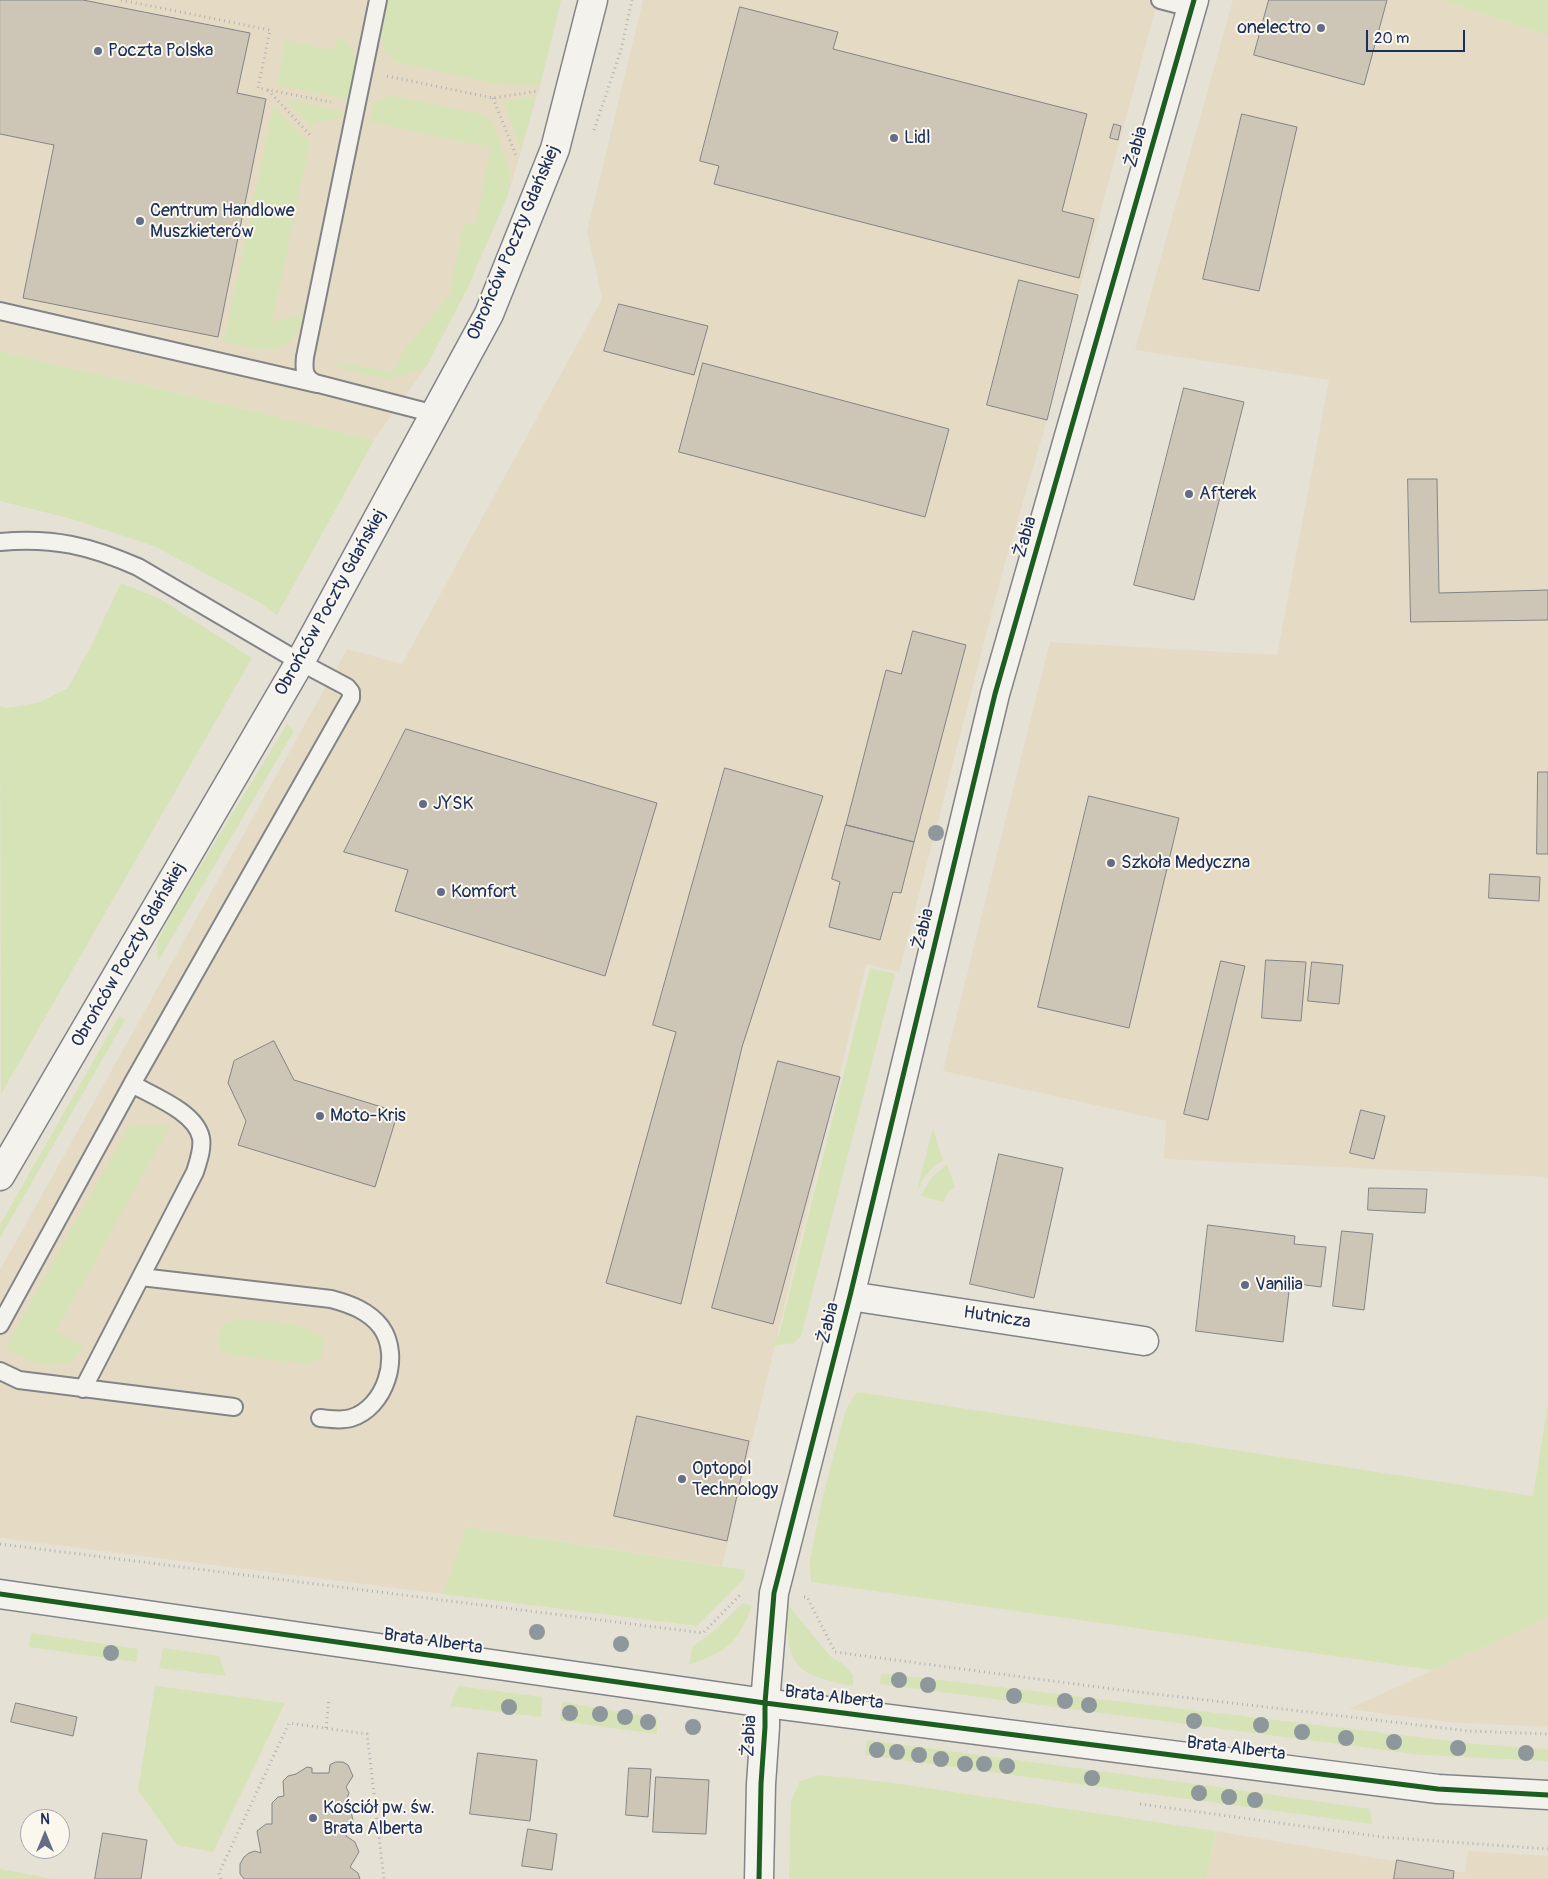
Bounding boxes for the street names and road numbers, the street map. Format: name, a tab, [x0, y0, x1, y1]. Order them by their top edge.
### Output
street label: Żabia	[1121, 124, 1153, 170]
street label: Obrońców Poczty Gdańskiej	[463, 142, 565, 344]
street label: Obrońców Poczty Gdańskiej	[271, 506, 391, 700]
street label: Żabia	[1010, 514, 1042, 560]
street label: Obrońców Poczty Gdańskiej	[67, 859, 191, 1051]
street label: Żabia	[908, 906, 940, 952]
street label: Żabia	[813, 1300, 845, 1346]
street label: Hutnicza	[962, 1302, 1032, 1334]
street label: Brata Alberta	[382, 1624, 484, 1660]
street label: Brata Alberta	[783, 1681, 885, 1715]
street label: Żabia	[738, 1715, 762, 1757]
street label: Brata Alberta	[1185, 1732, 1287, 1766]

